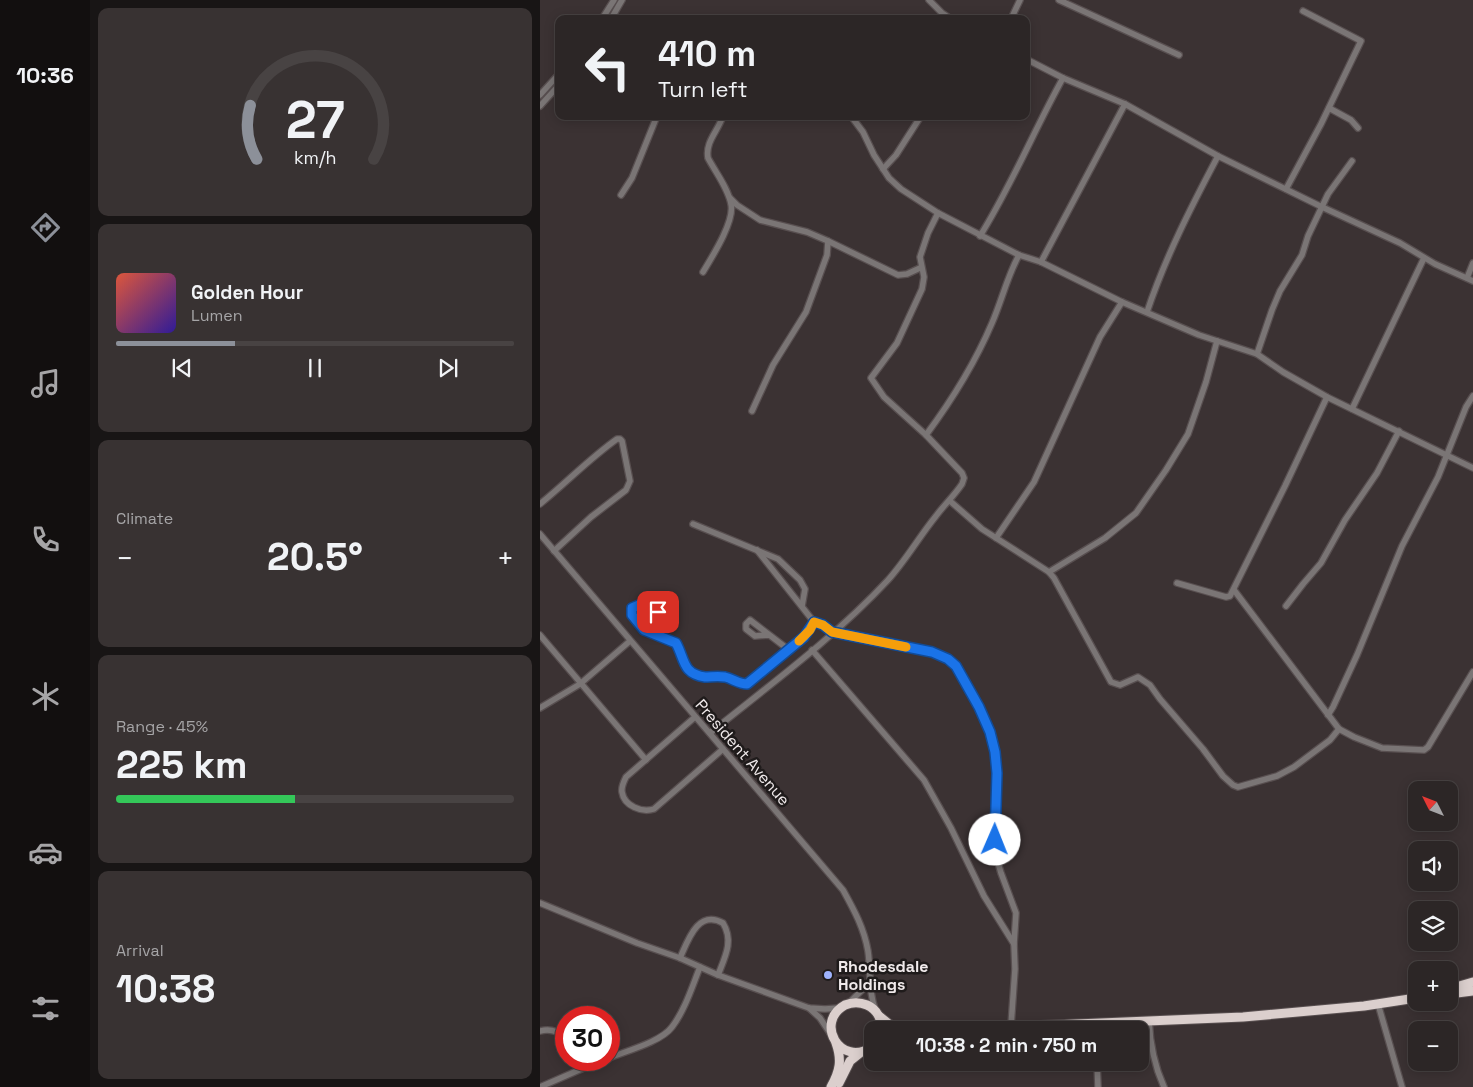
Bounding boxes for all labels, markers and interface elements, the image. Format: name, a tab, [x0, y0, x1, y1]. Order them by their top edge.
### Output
text: 410 m	[658, 32, 756, 76]
icon: left	[575, 35, 640, 100]
text: 10:36	[16, 61, 74, 89]
text: Turn left	[658, 75, 748, 103]
text: 27	[285, 87, 345, 153]
text: km/h	[294, 146, 336, 169]
icon: directions	[28, 210, 63, 245]
text: Golden Hour	[191, 280, 303, 305]
text: Lumen	[191, 305, 243, 326]
icon: previous	[168, 354, 196, 382]
icon: pause	[301, 354, 329, 382]
icon: next	[434, 354, 462, 382]
icon: music	[28, 366, 63, 401]
text: Climate	[116, 508, 173, 529]
icon: phone	[28, 522, 63, 557]
text: 20.5°	[267, 533, 363, 581]
text: −	[116, 540, 133, 576]
text: +	[497, 540, 514, 576]
pin	[637, 591, 679, 633]
icon: arrive	[644, 598, 672, 626]
icon: climate	[28, 679, 63, 714]
street label: President Avenue	[691, 695, 795, 810]
text: Range · 45%	[116, 716, 208, 737]
text: 225 km	[116, 741, 247, 789]
north arrow	[1408, 781, 1458, 831]
map controls	[1408, 781, 1458, 1071]
position arrow	[968, 813, 1020, 865]
icon: car	[28, 835, 63, 870]
button: sound	[1408, 841, 1458, 891]
button: layers	[1408, 901, 1458, 951]
text: Arrival	[116, 940, 164, 961]
place label: Rhodesdale Holdings	[838, 956, 929, 995]
button: +	[1408, 961, 1458, 1011]
text: 10:38	[116, 965, 215, 1013]
marker: Rhodesdale Holdings	[822, 969, 834, 981]
icon: filters	[28, 991, 63, 1026]
speed limit sign: 30	[555, 1006, 620, 1071]
button: −	[1408, 1021, 1458, 1071]
text: 10:38 · 2 min · 750 m	[916, 1033, 1097, 1058]

